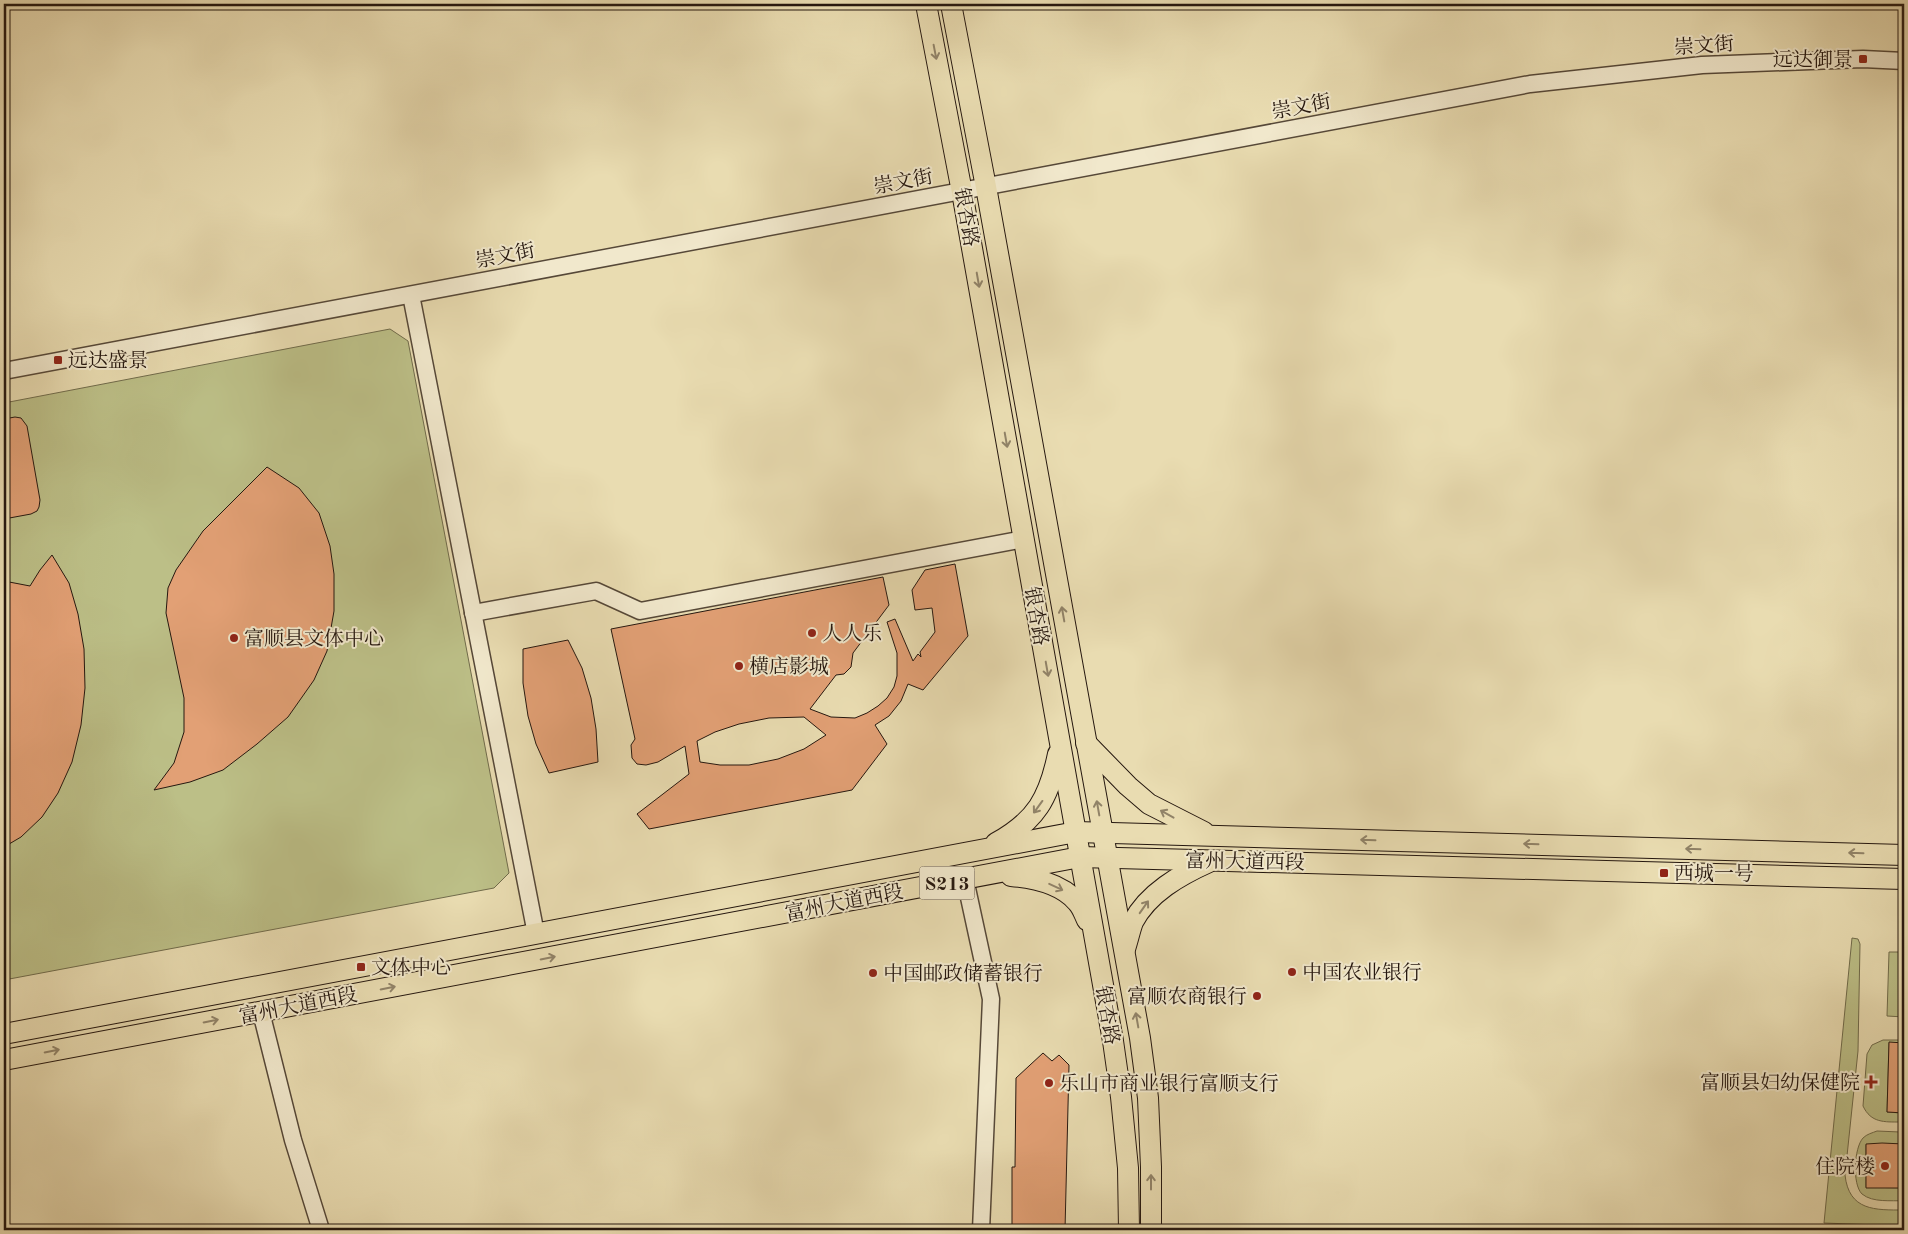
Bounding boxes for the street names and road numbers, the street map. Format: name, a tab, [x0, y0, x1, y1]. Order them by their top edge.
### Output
street label: 崇文街	[1673, 33, 1735, 59]
street label: 崇文街	[1270, 90, 1333, 124]
street label: 崇文街	[872, 165, 935, 199]
street label: 银杏路	[950, 186, 982, 249]
street label: 崇文街	[474, 239, 537, 273]
street label: 银杏路	[1020, 585, 1052, 648]
street label: 富州大道西段	[1185, 849, 1305, 874]
road number: S213	[920, 866, 974, 900]
street label: 富州大道西段	[783, 880, 905, 925]
street label: 富州大道西段	[237, 983, 359, 1028]
street label: 银杏路	[1091, 984, 1123, 1047]

